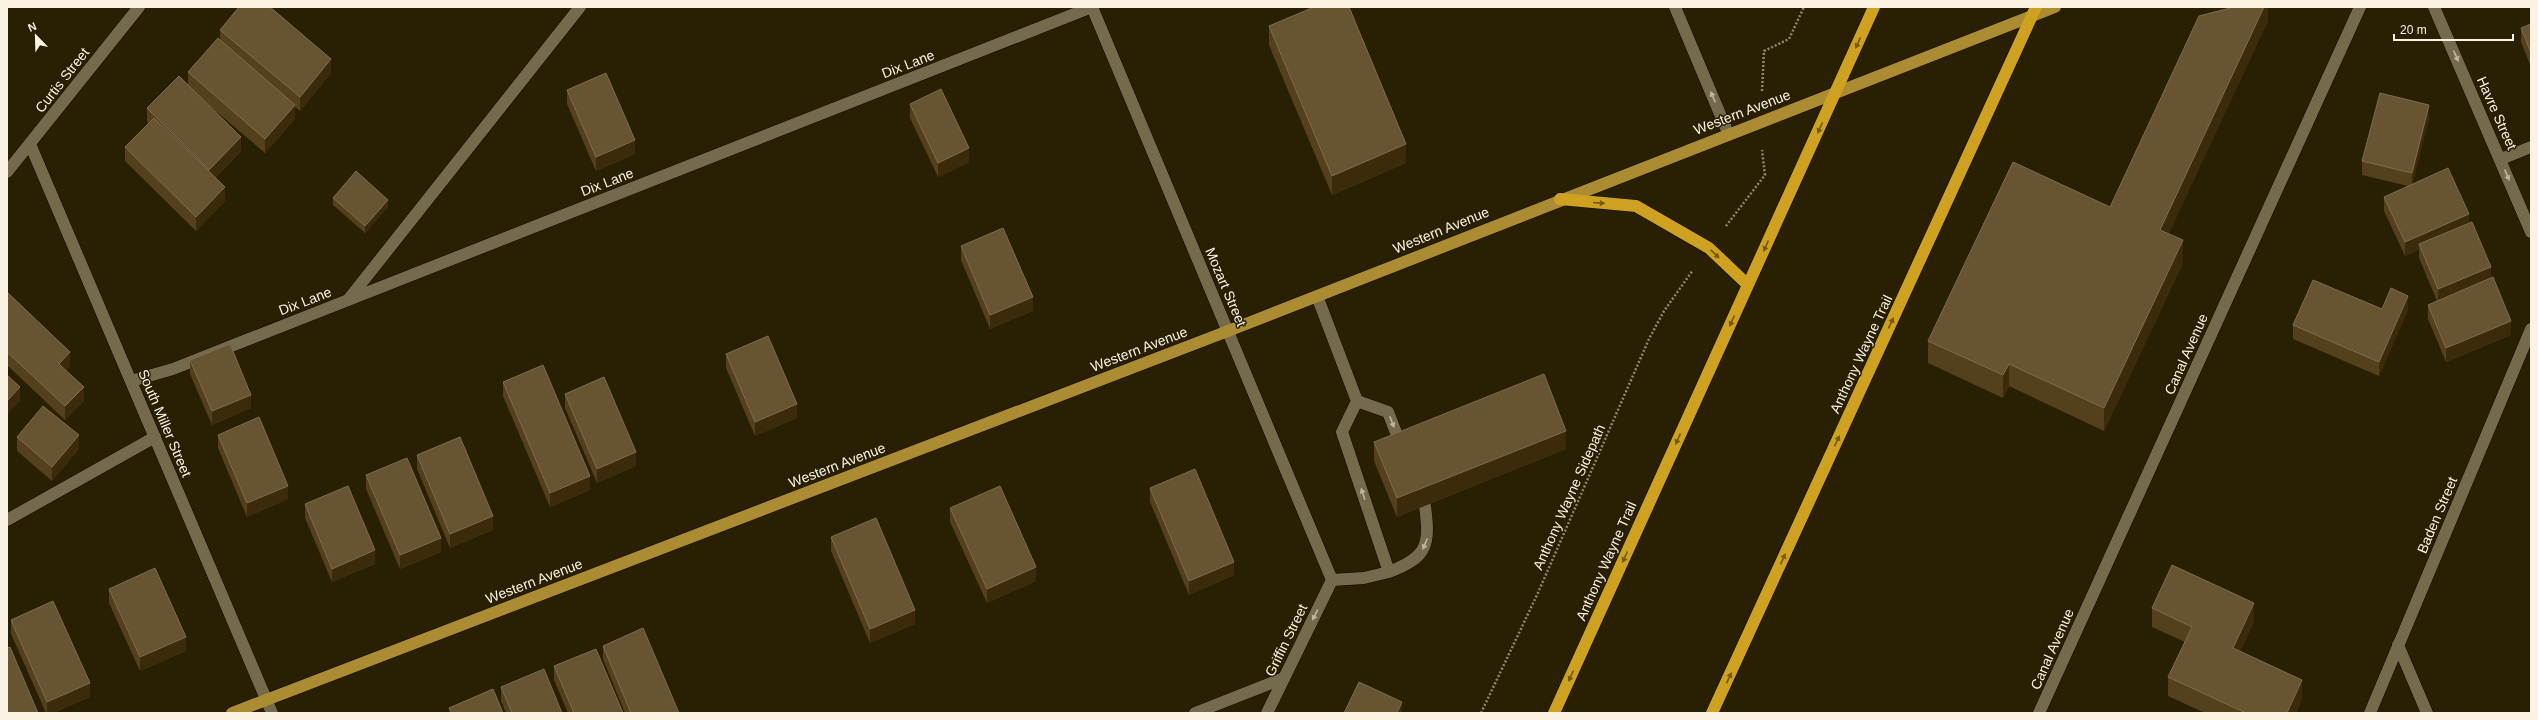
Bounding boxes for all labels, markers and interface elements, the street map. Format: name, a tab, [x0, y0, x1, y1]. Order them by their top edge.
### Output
north arrow	[16, 16, 56, 56]
scale bar	[2394, 16, 2513, 42]
text: N	[26, 20, 38, 34]
text: 20 m	[2400, 23, 2427, 37]
one-way arrow	[1855, 37, 1861, 48]
street label: Curtis Street	[32, 44, 92, 116]
street label: Dix Lane	[879, 47, 937, 81]
one-way arrow	[2453, 50, 2459, 62]
street label: Havre Street	[2474, 74, 2520, 152]
street label: Western Avenue	[1691, 86, 1793, 138]
one-way arrow	[1710, 92, 1716, 103]
one-way arrow	[1816, 122, 1823, 134]
street label: Dix Lane	[578, 165, 636, 199]
one-way arrow	[2505, 169, 2511, 181]
one-way arrow	[1593, 199, 1605, 206]
street label: Western Avenue	[1391, 203, 1492, 257]
one-way arrow	[1763, 241, 1769, 252]
street label: Mozart Street	[1202, 245, 1250, 329]
one-way arrow	[1710, 249, 1720, 259]
street label: Dix Lane	[276, 284, 334, 318]
street label: Anthony Wayne Trail	[1827, 292, 1895, 416]
street label: Canal Avenue	[2161, 311, 2211, 397]
one-way arrow	[1729, 315, 1735, 326]
one-way arrow	[1888, 317, 1894, 329]
street label: Western Avenue	[1088, 323, 1190, 375]
street label: South Miller Street	[135, 367, 195, 479]
one-way arrow	[1389, 417, 1395, 429]
street label: Anthony Wayne Sidepath	[1530, 422, 1608, 572]
one-way arrow	[1675, 433, 1681, 445]
one-way arrow	[1834, 436, 1840, 447]
street label: Western Avenue	[786, 439, 888, 491]
street label: Baden Street	[2414, 474, 2460, 556]
one-way arrow	[1359, 488, 1365, 500]
street label: Anthony Wayne Trail	[1573, 499, 1639, 623]
one-way arrow	[1421, 538, 1427, 550]
one-way arrow	[1621, 552, 1627, 564]
one-way arrow	[1780, 554, 1786, 565]
street label: Western Avenue	[483, 555, 585, 607]
street label: Griffin Street	[1262, 601, 1310, 679]
street label: Canal Avenue	[2027, 606, 2077, 692]
one-way arrow	[1312, 609, 1318, 620]
one-way arrow	[1568, 670, 1574, 681]
one-way arrow	[1726, 672, 1732, 683]

